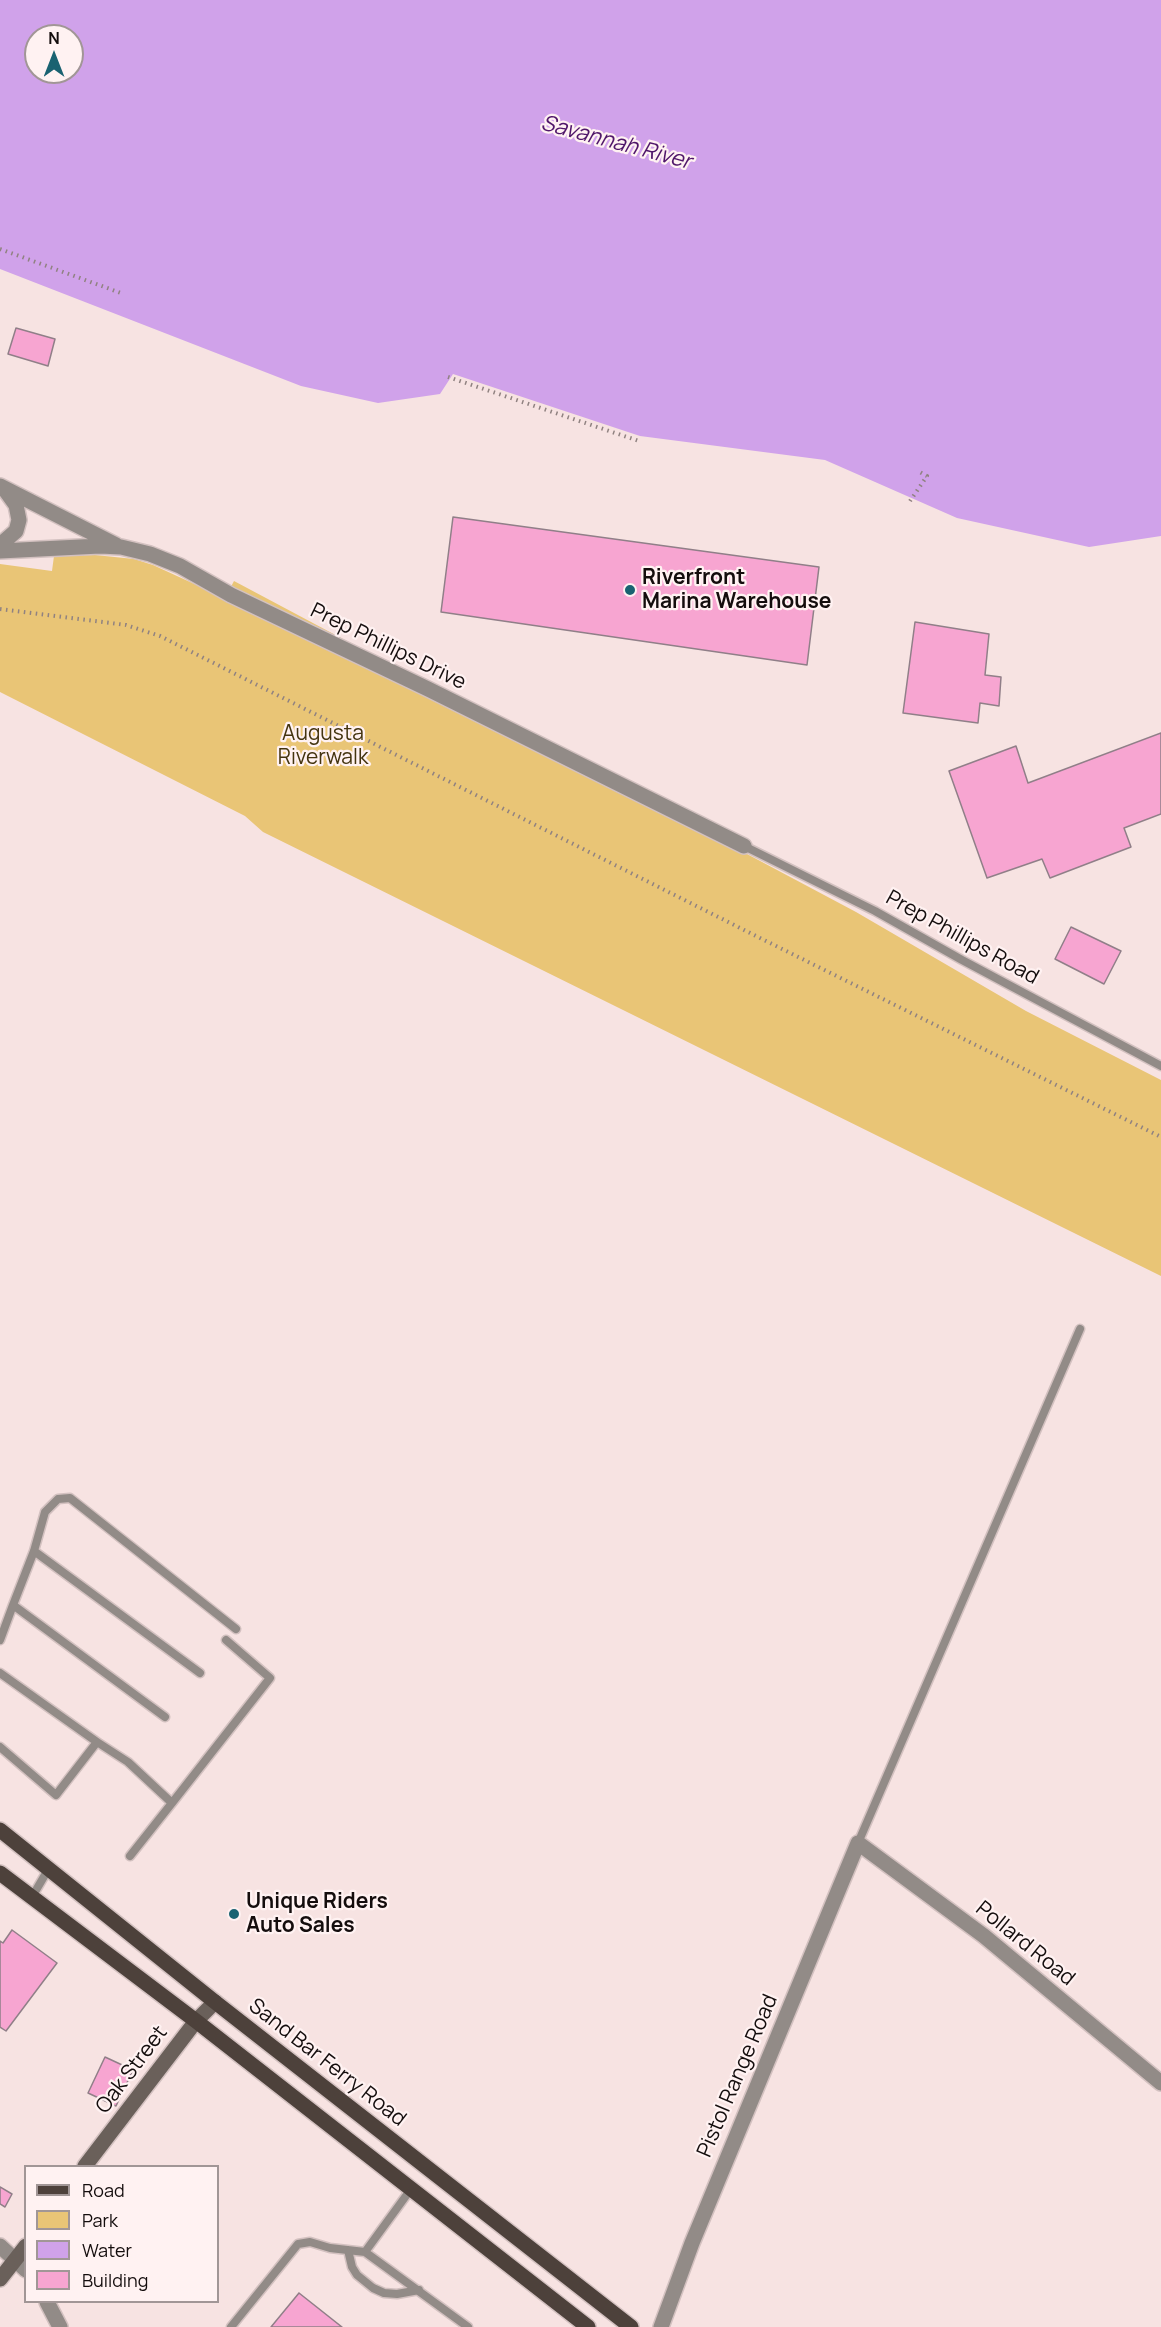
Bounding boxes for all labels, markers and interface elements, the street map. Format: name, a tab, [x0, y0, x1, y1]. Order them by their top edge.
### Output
north arrow	[24, 24, 84, 84]
text: N	[48, 27, 60, 49]
water label: Savannah River	[538, 110, 694, 176]
place label: Riverfront Marina Warehouse	[642, 565, 831, 615]
marker: Riverfront Marina Warehouse	[623, 583, 637, 597]
street label: Prep Phillips Drive	[306, 598, 470, 696]
park label: Augusta Riverwalk	[278, 721, 368, 771]
street label: Prep Phillips Road	[881, 886, 1043, 990]
place label: Unique Riders Auto Sales	[246, 1889, 388, 1939]
street label: Pollard Road	[970, 1896, 1080, 1992]
marker: Unique Riders Auto Sales	[227, 1907, 241, 1921]
street label: Pistol Range Road	[692, 1991, 784, 2161]
street label: Sand Bar Ferry Road	[243, 1994, 411, 2132]
street label: Oak Street	[91, 2021, 173, 2119]
legend	[24, 2165, 219, 2303]
text: Road	[82, 2178, 125, 2202]
text: Park	[82, 2208, 118, 2232]
text: Water	[82, 2238, 132, 2262]
text: Building	[82, 2268, 148, 2292]

